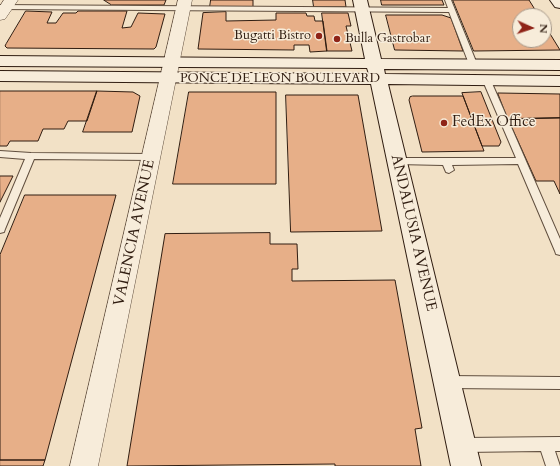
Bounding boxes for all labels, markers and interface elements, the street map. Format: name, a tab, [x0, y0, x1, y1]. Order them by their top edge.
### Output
north arrow	[512, 8, 552, 48]
text: N	[536, 23, 551, 34]
place label: Bugatti Bistro	[234, 28, 311, 44]
marker: Bugatti Bistro	[314, 31, 324, 41]
place label: Bulla Gastrobar	[345, 31, 430, 47]
marker: Bulla Gastrobar	[332, 34, 342, 44]
street label: PONCE DE LEON BOULEVARD	[180, 71, 380, 87]
place label: FedEx Office	[452, 114, 536, 132]
marker: FedEx Office	[439, 118, 449, 128]
street label: ANDALUSIA AVENUE	[386, 153, 440, 313]
street label: VALENCIA AVENUE	[111, 158, 159, 308]

